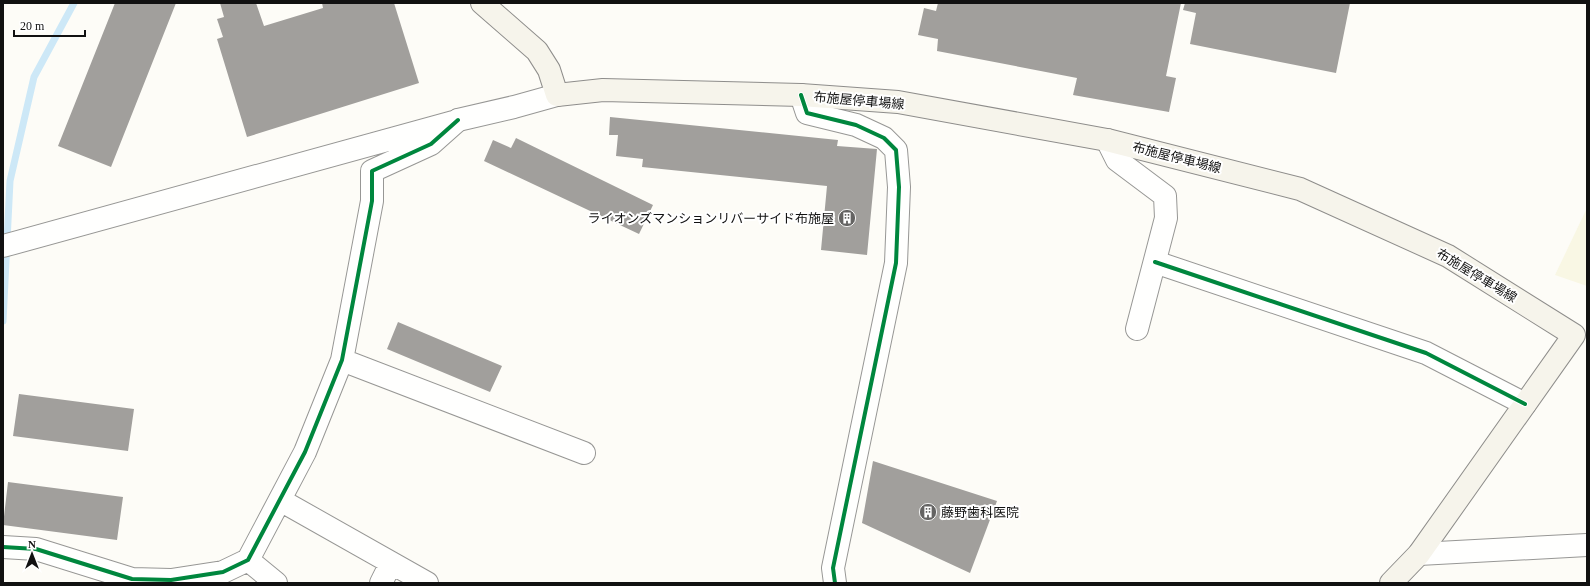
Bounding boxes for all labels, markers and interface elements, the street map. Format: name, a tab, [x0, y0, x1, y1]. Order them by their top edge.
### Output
scale bar	[14, 12, 85, 38]
text: 20 m	[20, 19, 45, 33]
street label: 布施屋停車場線	[813, 89, 905, 112]
street label: 布施屋停車場線	[1131, 139, 1223, 176]
building icon: ライオンズマンションリバーサイド布施屋	[837, 208, 857, 228]
place label: ライオンズマンションリバーサイド布施屋	[588, 211, 834, 226]
street label: 布施屋停車場線	[1434, 246, 1520, 305]
building icon: 藤野歯科医院	[918, 502, 938, 522]
place label: 藤野歯科医院	[941, 505, 1019, 520]
north arrow	[12, 534, 52, 574]
text: N	[28, 538, 36, 550]

